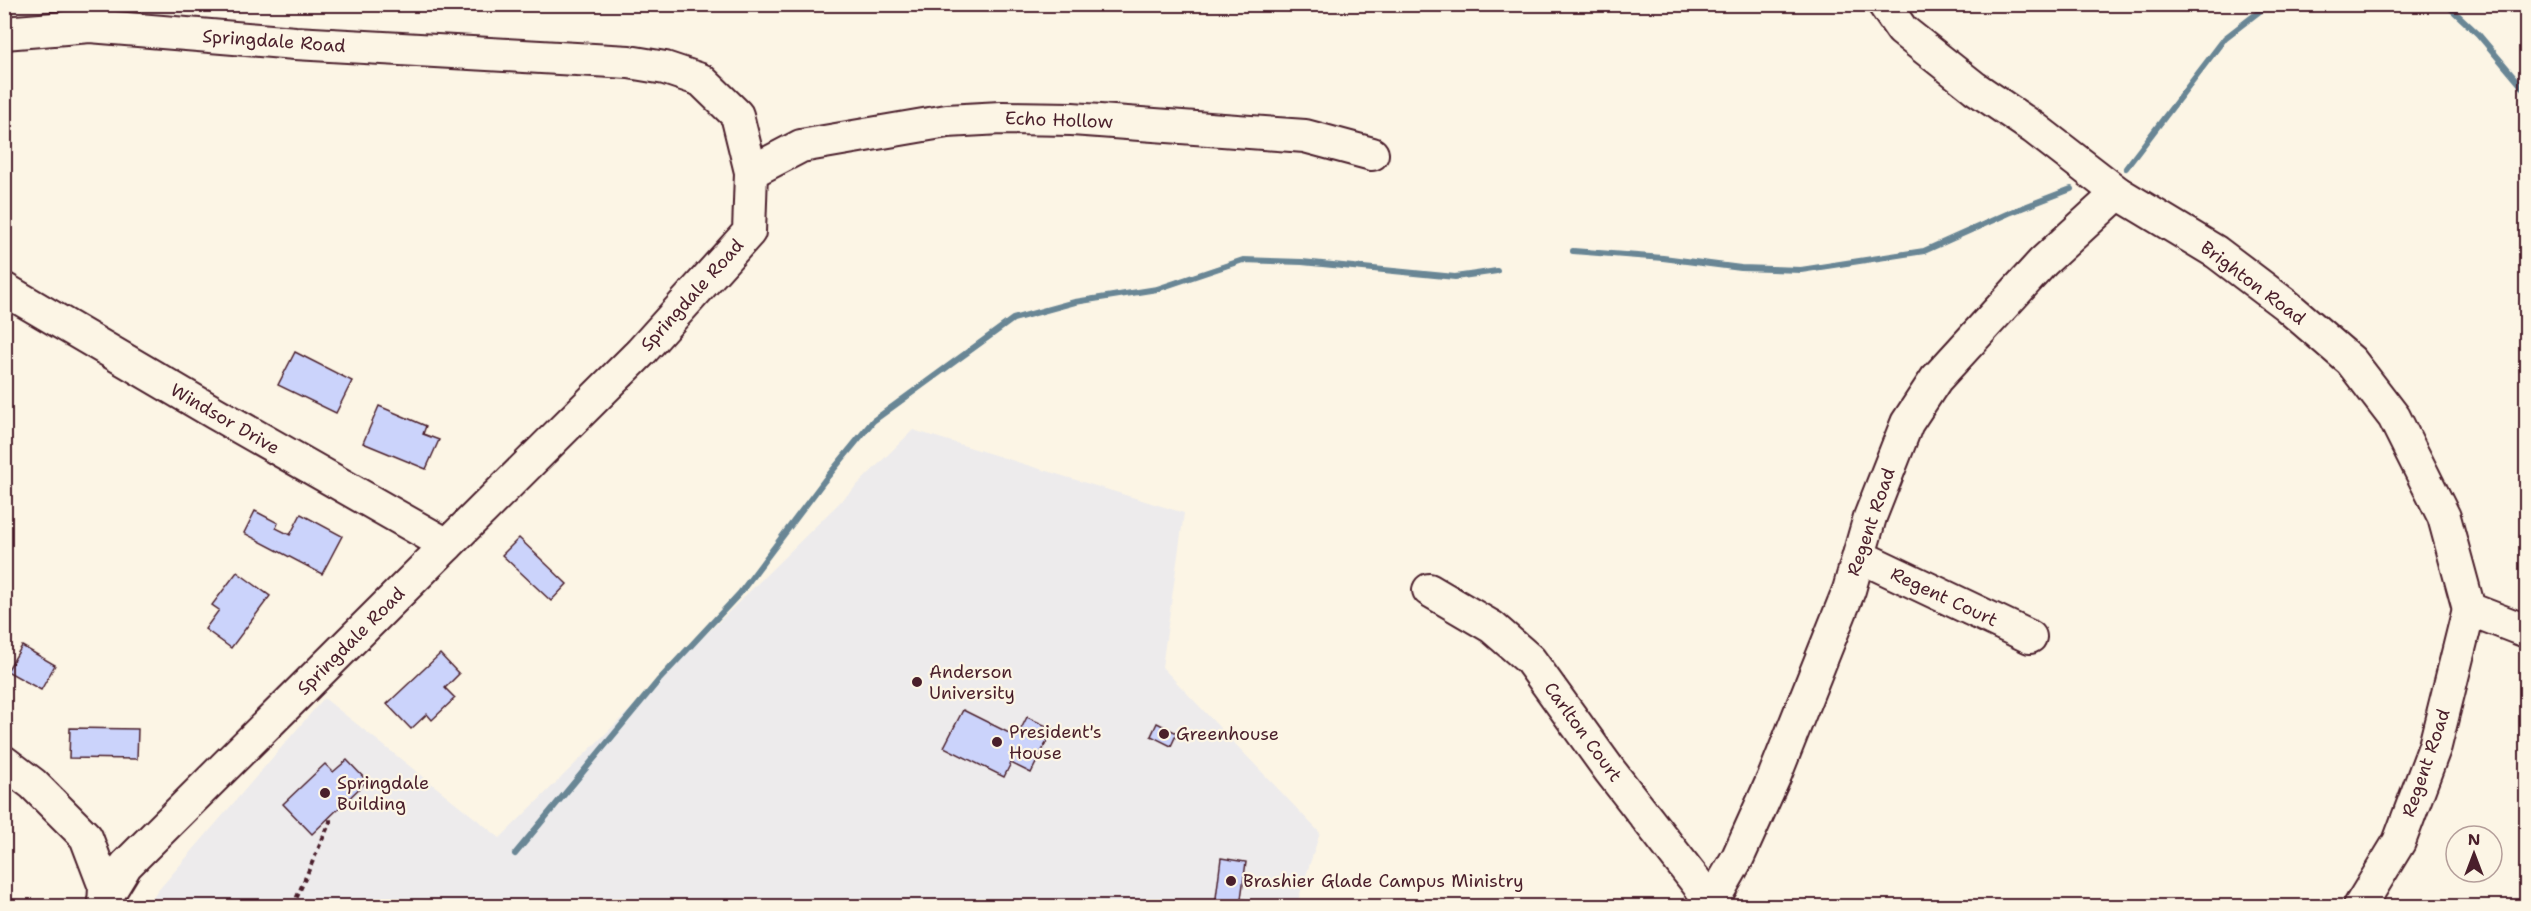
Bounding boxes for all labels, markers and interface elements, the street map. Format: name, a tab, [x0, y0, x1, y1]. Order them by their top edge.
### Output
street label: Springdale Road	[202, 24, 346, 58]
street label: Echo Hollow	[1005, 106, 1114, 134]
street label: Springdale Road	[635, 234, 749, 356]
street label: Brighton Road	[2196, 236, 2310, 330]
street label: Windsor Drive	[166, 378, 284, 460]
street label: Regent Road	[1841, 465, 1901, 579]
street label: Regent Court	[1887, 562, 2001, 632]
street label: Springdale Road	[292, 582, 410, 700]
place label: Anderson University	[929, 660, 1015, 705]
marker: Anderson University	[910, 675, 924, 689]
street label: Carlton Court	[1539, 677, 1627, 787]
street label: Regent Road	[2396, 706, 2456, 820]
place label: President's House	[1009, 720, 1102, 765]
place label: Greenhouse	[1176, 722, 1279, 746]
marker: Greenhouse	[1157, 727, 1171, 741]
marker: President's House	[990, 735, 1004, 749]
place label: Springdale Building	[337, 771, 429, 816]
marker: Springdale Building	[318, 786, 332, 800]
north arrow	[2444, 824, 2504, 884]
text: N	[2468, 829, 2480, 850]
place label: Brashier Glade Campus Ministry	[1243, 869, 1524, 893]
marker: Brashier Glade Campus Ministry	[1224, 874, 1238, 888]

